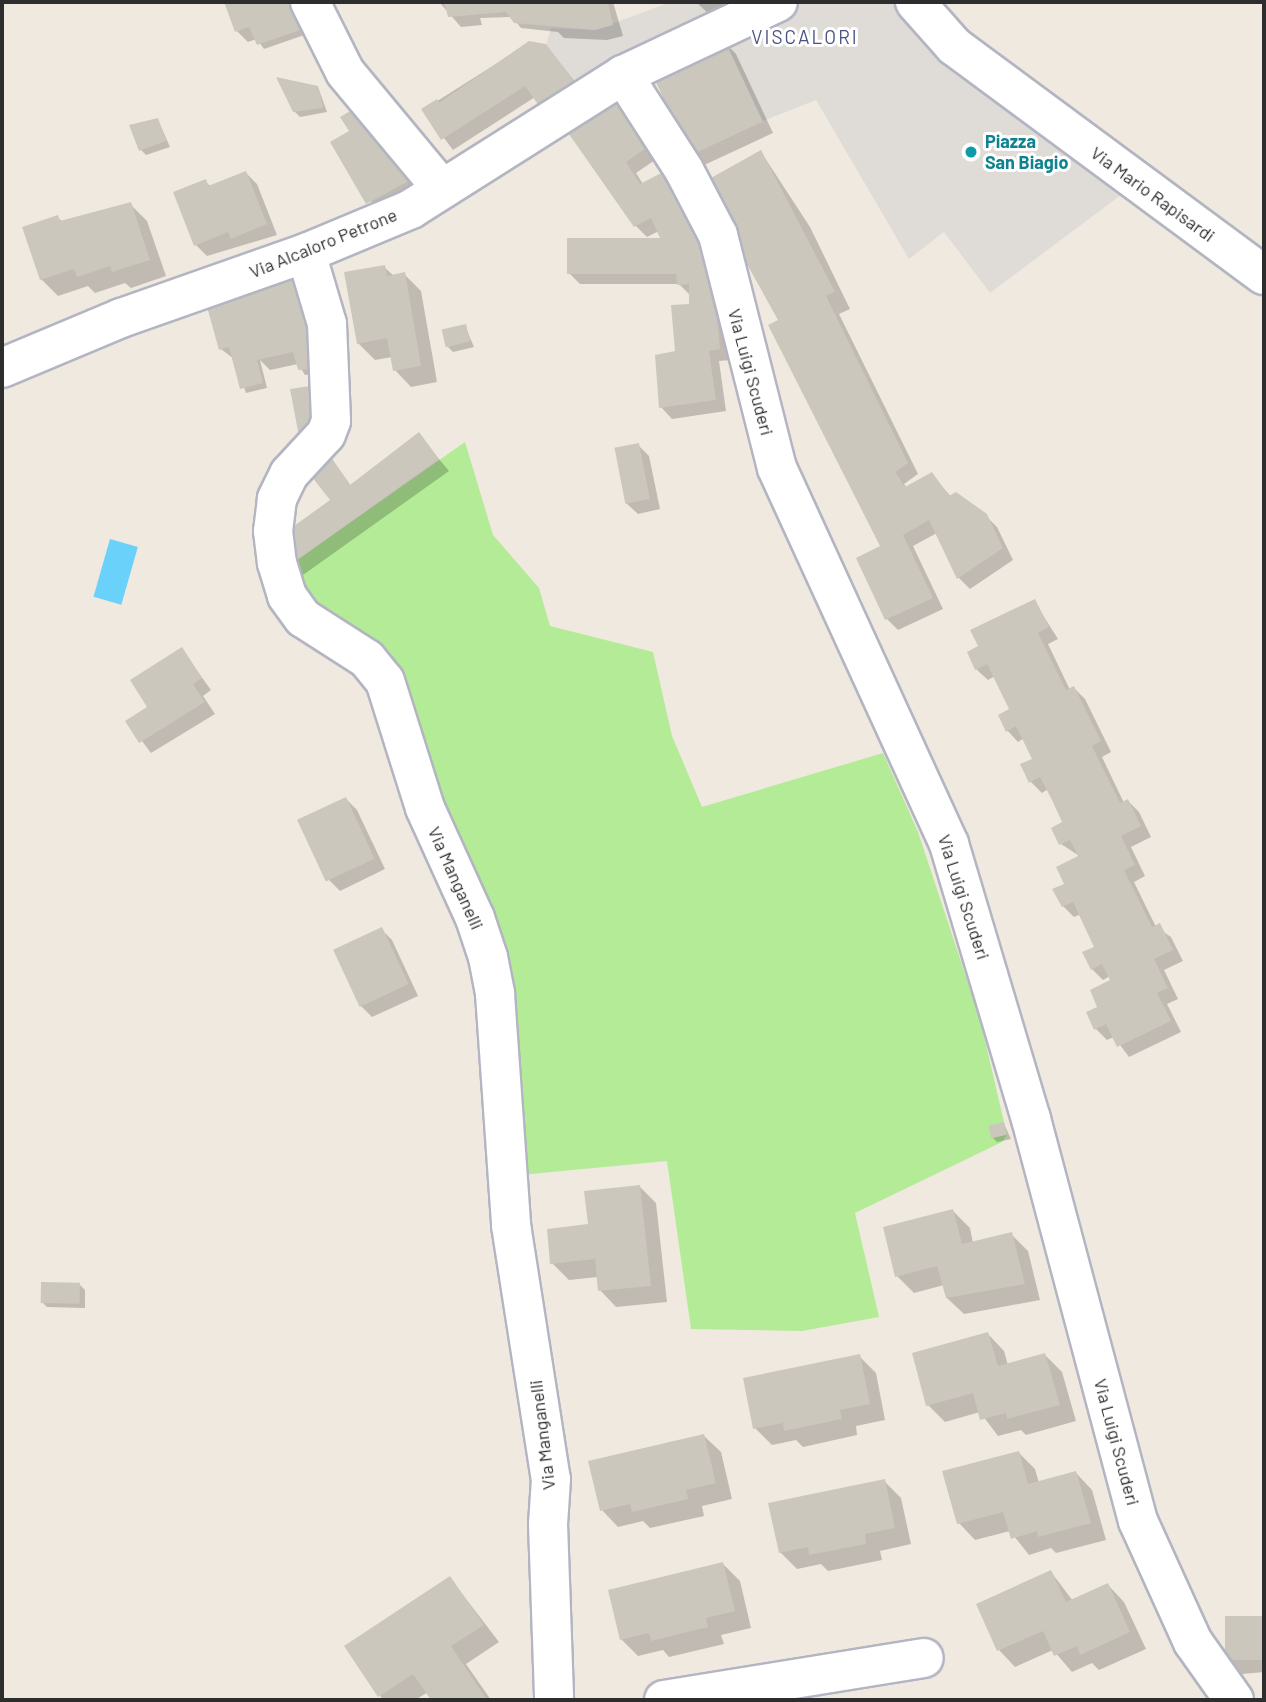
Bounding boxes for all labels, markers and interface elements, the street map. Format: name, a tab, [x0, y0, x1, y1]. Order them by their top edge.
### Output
district label: VISCALORI	[752, 26, 858, 48]
place label: Piazza San Biagio	[985, 131, 1068, 174]
street label: Via Mario Rapisardi	[1087, 142, 1219, 246]
marker: Piazza San Biagio	[963, 144, 979, 160]
street label: Via Alcaloro Petrone	[246, 204, 400, 282]
street label: Via Luigi Scuderi	[724, 306, 778, 438]
street label: Via Manganelli	[424, 823, 488, 933]
street label: Via Luigi Scuderi	[934, 832, 994, 962]
street label: Via Luigi Scuderi	[1090, 1376, 1144, 1508]
street label: Via Manganelli	[525, 1379, 559, 1491]

